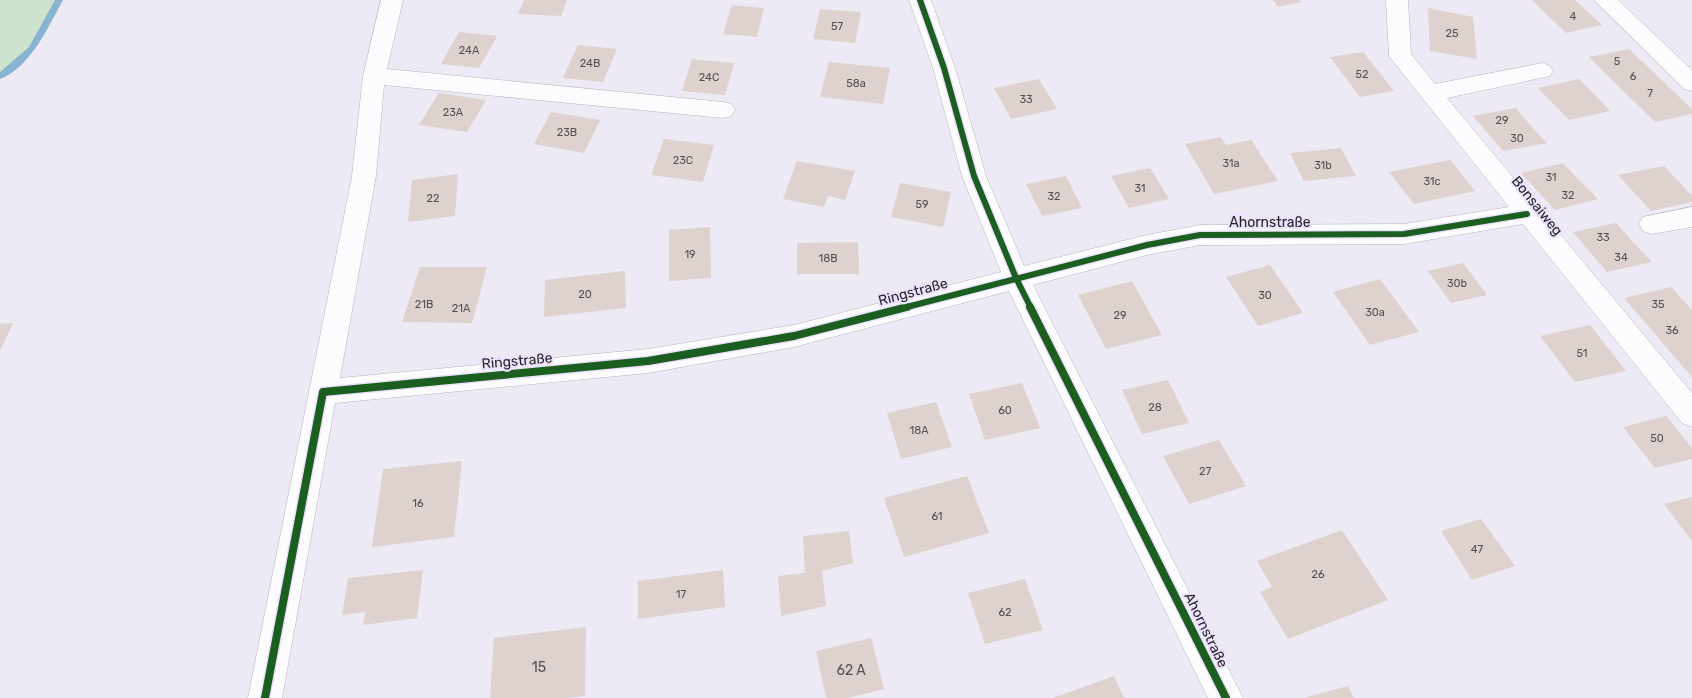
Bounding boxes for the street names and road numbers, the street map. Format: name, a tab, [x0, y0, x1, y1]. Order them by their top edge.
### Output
street label: Bonsaiweg	[1508, 173, 1566, 239]
street label: Ahornstraße	[1229, 214, 1311, 231]
street label: Ringstraße	[876, 275, 950, 309]
street label: Ringstraße	[481, 349, 553, 373]
street label: Ahornstraße	[1181, 590, 1232, 670]

